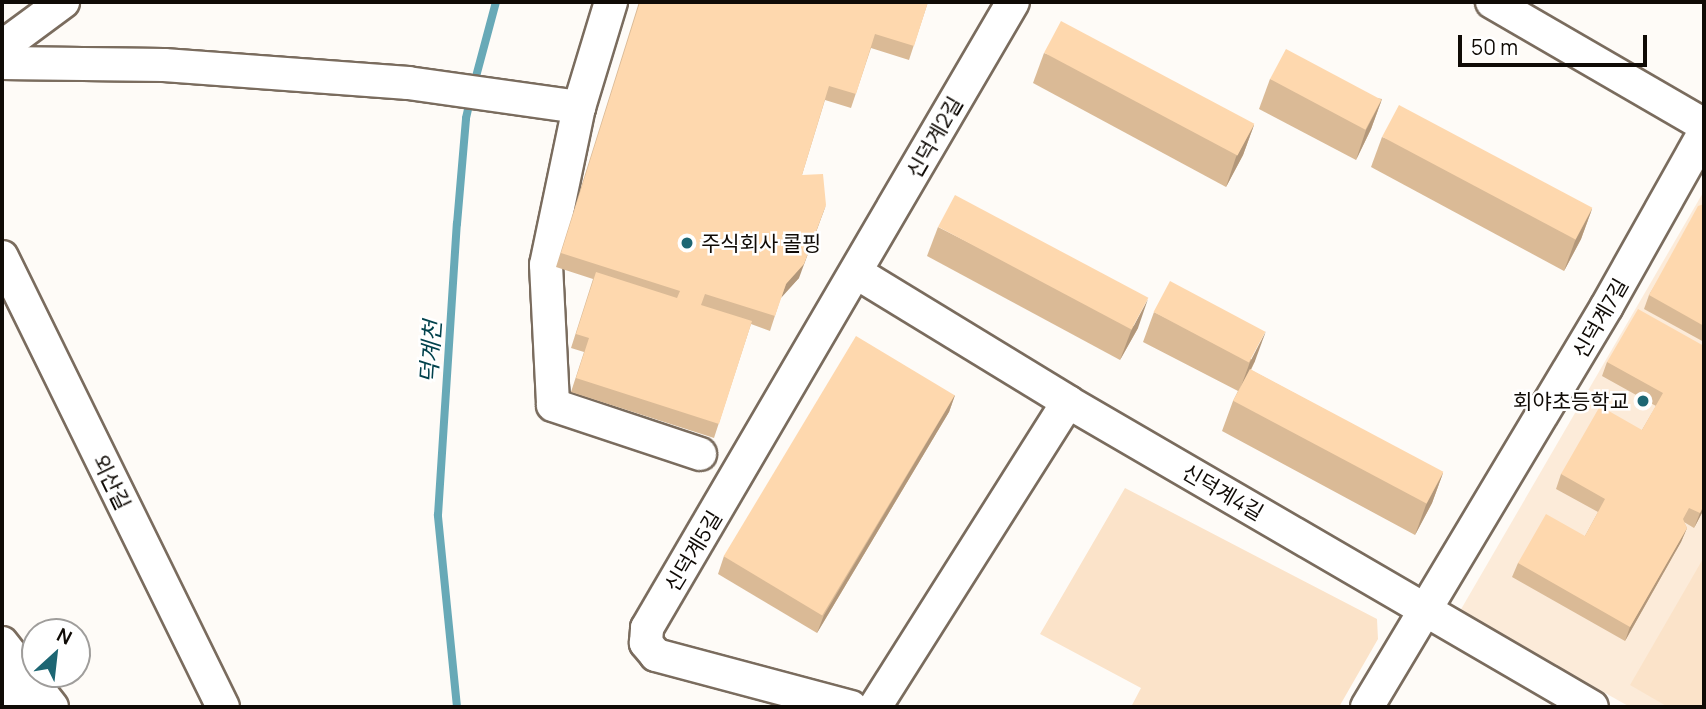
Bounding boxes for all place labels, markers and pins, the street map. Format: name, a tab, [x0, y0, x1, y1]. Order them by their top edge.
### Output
place label: 주식회사 콜핑	[701, 230, 821, 256]
marker: 주식회사 콜핑	[679, 235, 695, 251]
place label: 회야초등학교	[1513, 388, 1629, 414]
marker: 회야초등학교	[1635, 393, 1651, 409]

